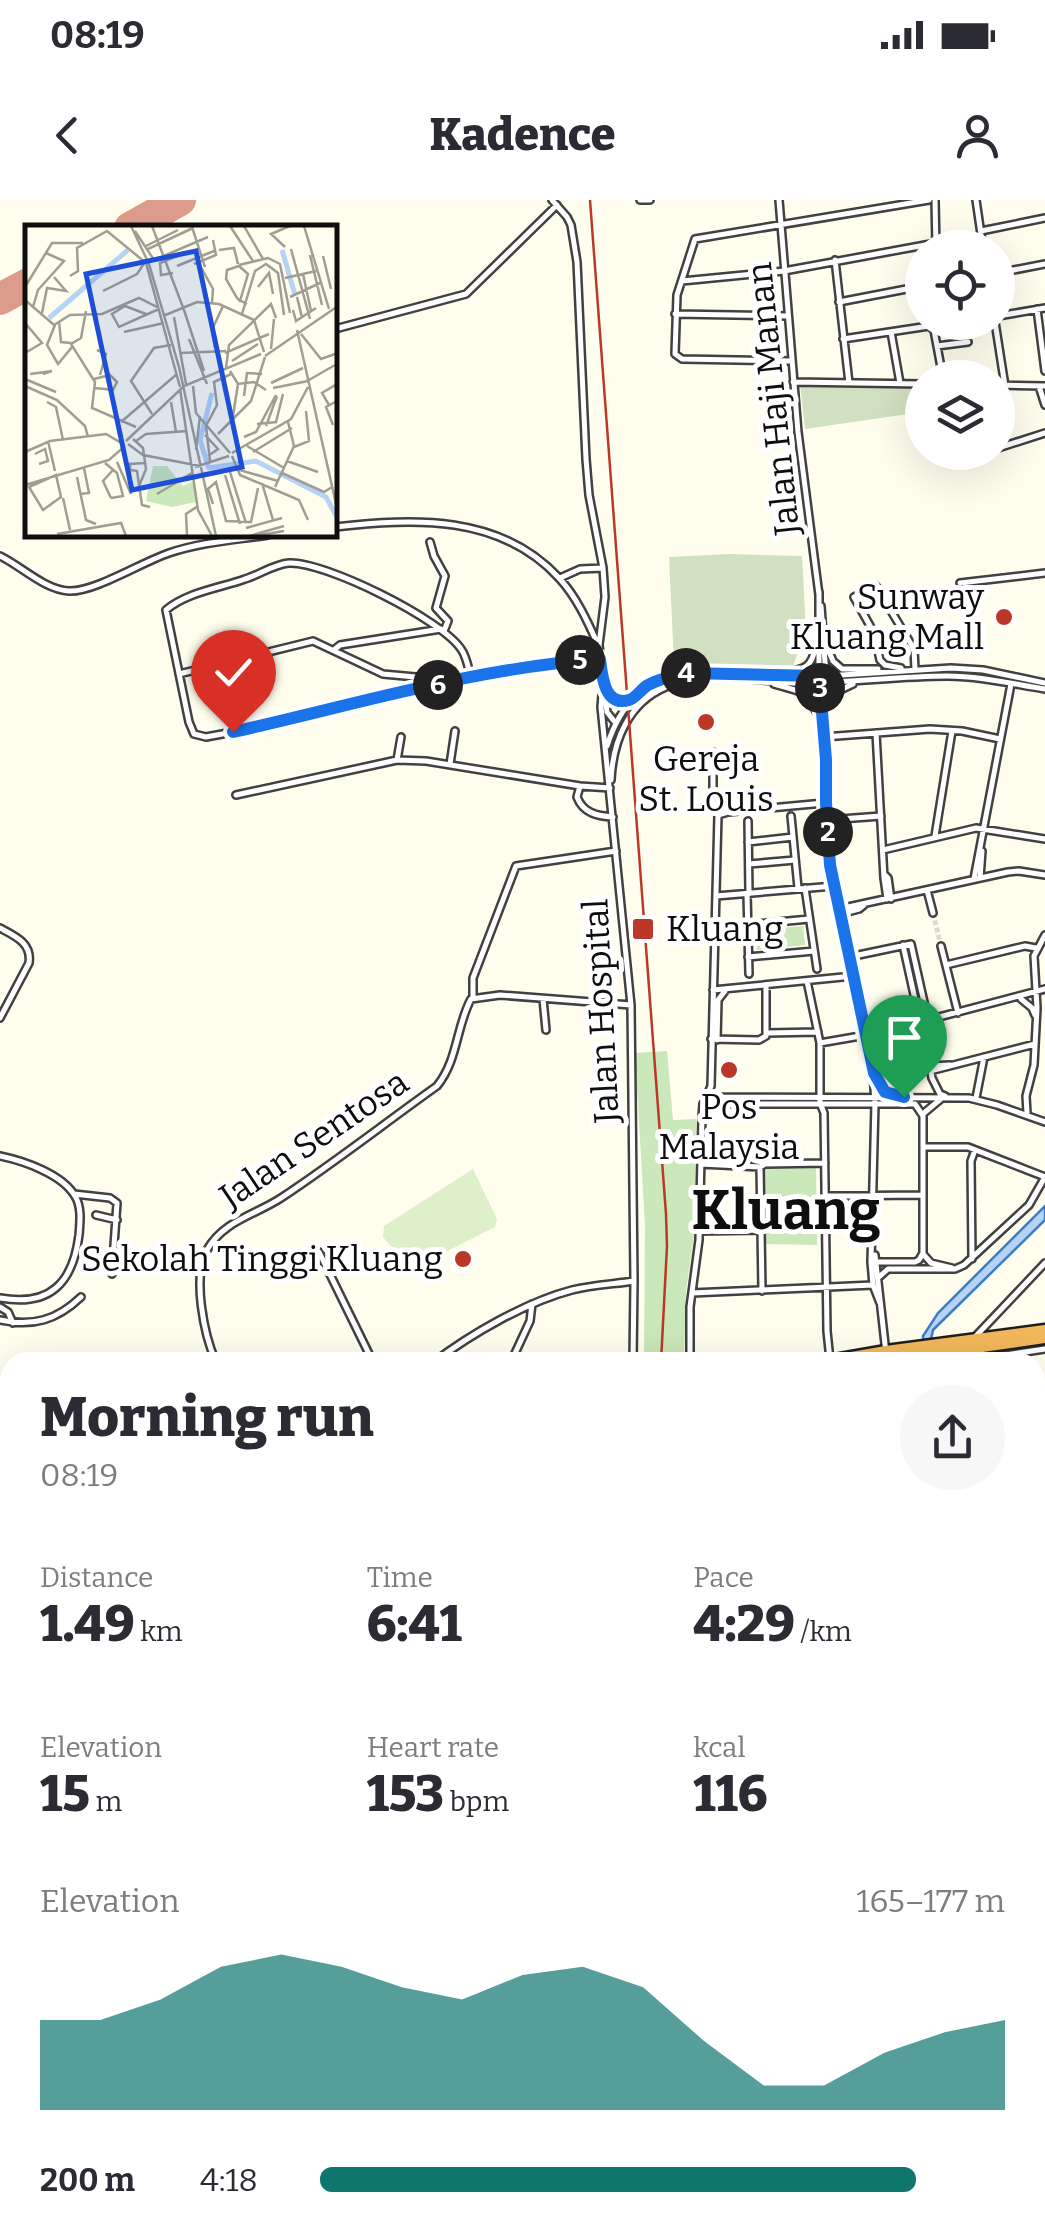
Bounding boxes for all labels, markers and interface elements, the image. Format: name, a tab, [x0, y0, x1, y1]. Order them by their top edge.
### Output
text: 08:19	[50, 12, 145, 58]
icon: back	[40, 108, 95, 163]
text: Kadence	[430, 108, 615, 162]
icon: person	[950, 108, 1005, 163]
inset map	[25, 225, 338, 538]
map controls	[905, 230, 1015, 470]
button: locate	[905, 230, 1015, 340]
street label: Jalan Haji Manan	[738, 260, 808, 539]
button: layers	[905, 360, 1015, 470]
place label: Sunway Kluang Mall	[790, 576, 984, 658]
marker: Sunway Kluang Mall	[993, 606, 1015, 628]
pin	[191, 630, 276, 733]
pin: 5	[555, 635, 605, 685]
text: 5	[572, 643, 588, 676]
icon: check	[206, 645, 261, 700]
pin: 4	[661, 648, 711, 698]
text: 4	[677, 656, 695, 689]
pin: 6	[413, 660, 463, 710]
pin: 3	[795, 663, 845, 713]
text: 6	[430, 668, 446, 701]
text: 3	[812, 671, 828, 704]
marker: Gereja St. Louis	[695, 711, 717, 733]
place label: Gereja St. Louis	[638, 738, 774, 820]
pin: 2	[803, 807, 853, 857]
text: 2	[820, 815, 836, 848]
street label: Jalan Hospital	[574, 898, 628, 1125]
place label: Kluang	[666, 908, 783, 950]
marker: Kluang	[630, 916, 656, 942]
pin	[862, 995, 947, 1098]
icon: arrive	[877, 1010, 932, 1065]
marker: Pos Malaysia	[718, 1059, 740, 1081]
street label: Jalan Sentosa	[211, 1061, 416, 1218]
place label: Pos Malaysia	[659, 1086, 800, 1168]
district label: Kluang	[691, 1178, 881, 1244]
place label: Sekolah Tinggi Kluang	[81, 1238, 443, 1280]
marker: Sekolah Tinggi Kluang	[452, 1248, 474, 1270]
text: Morning run	[40, 1385, 374, 1451]
button: share	[900, 1385, 1005, 1490]
text: 08:19	[40, 1456, 118, 1494]
text: Distance	[40, 1561, 153, 1594]
text: Time	[367, 1561, 433, 1594]
text: Pace	[693, 1561, 754, 1594]
text: 1.49	[40, 1594, 135, 1654]
text: 6:41	[367, 1594, 462, 1654]
text: 4:29	[693, 1594, 795, 1654]
text: km	[135, 1615, 182, 1648]
text: /km	[795, 1615, 852, 1648]
text: Elevation	[40, 1731, 162, 1764]
text: Heart rate	[367, 1731, 499, 1764]
text: kcal	[693, 1731, 745, 1764]
text: 15	[40, 1764, 90, 1824]
text: 153	[367, 1764, 444, 1824]
text: 116	[693, 1764, 767, 1824]
text: m	[90, 1785, 122, 1818]
text: bpm	[444, 1785, 509, 1818]
text: Elevation	[40, 1882, 180, 1920]
text: 165–177 m	[856, 1882, 1005, 1920]
text: 200 m	[40, 2161, 135, 2199]
text: 4:18	[200, 2161, 258, 2199]

